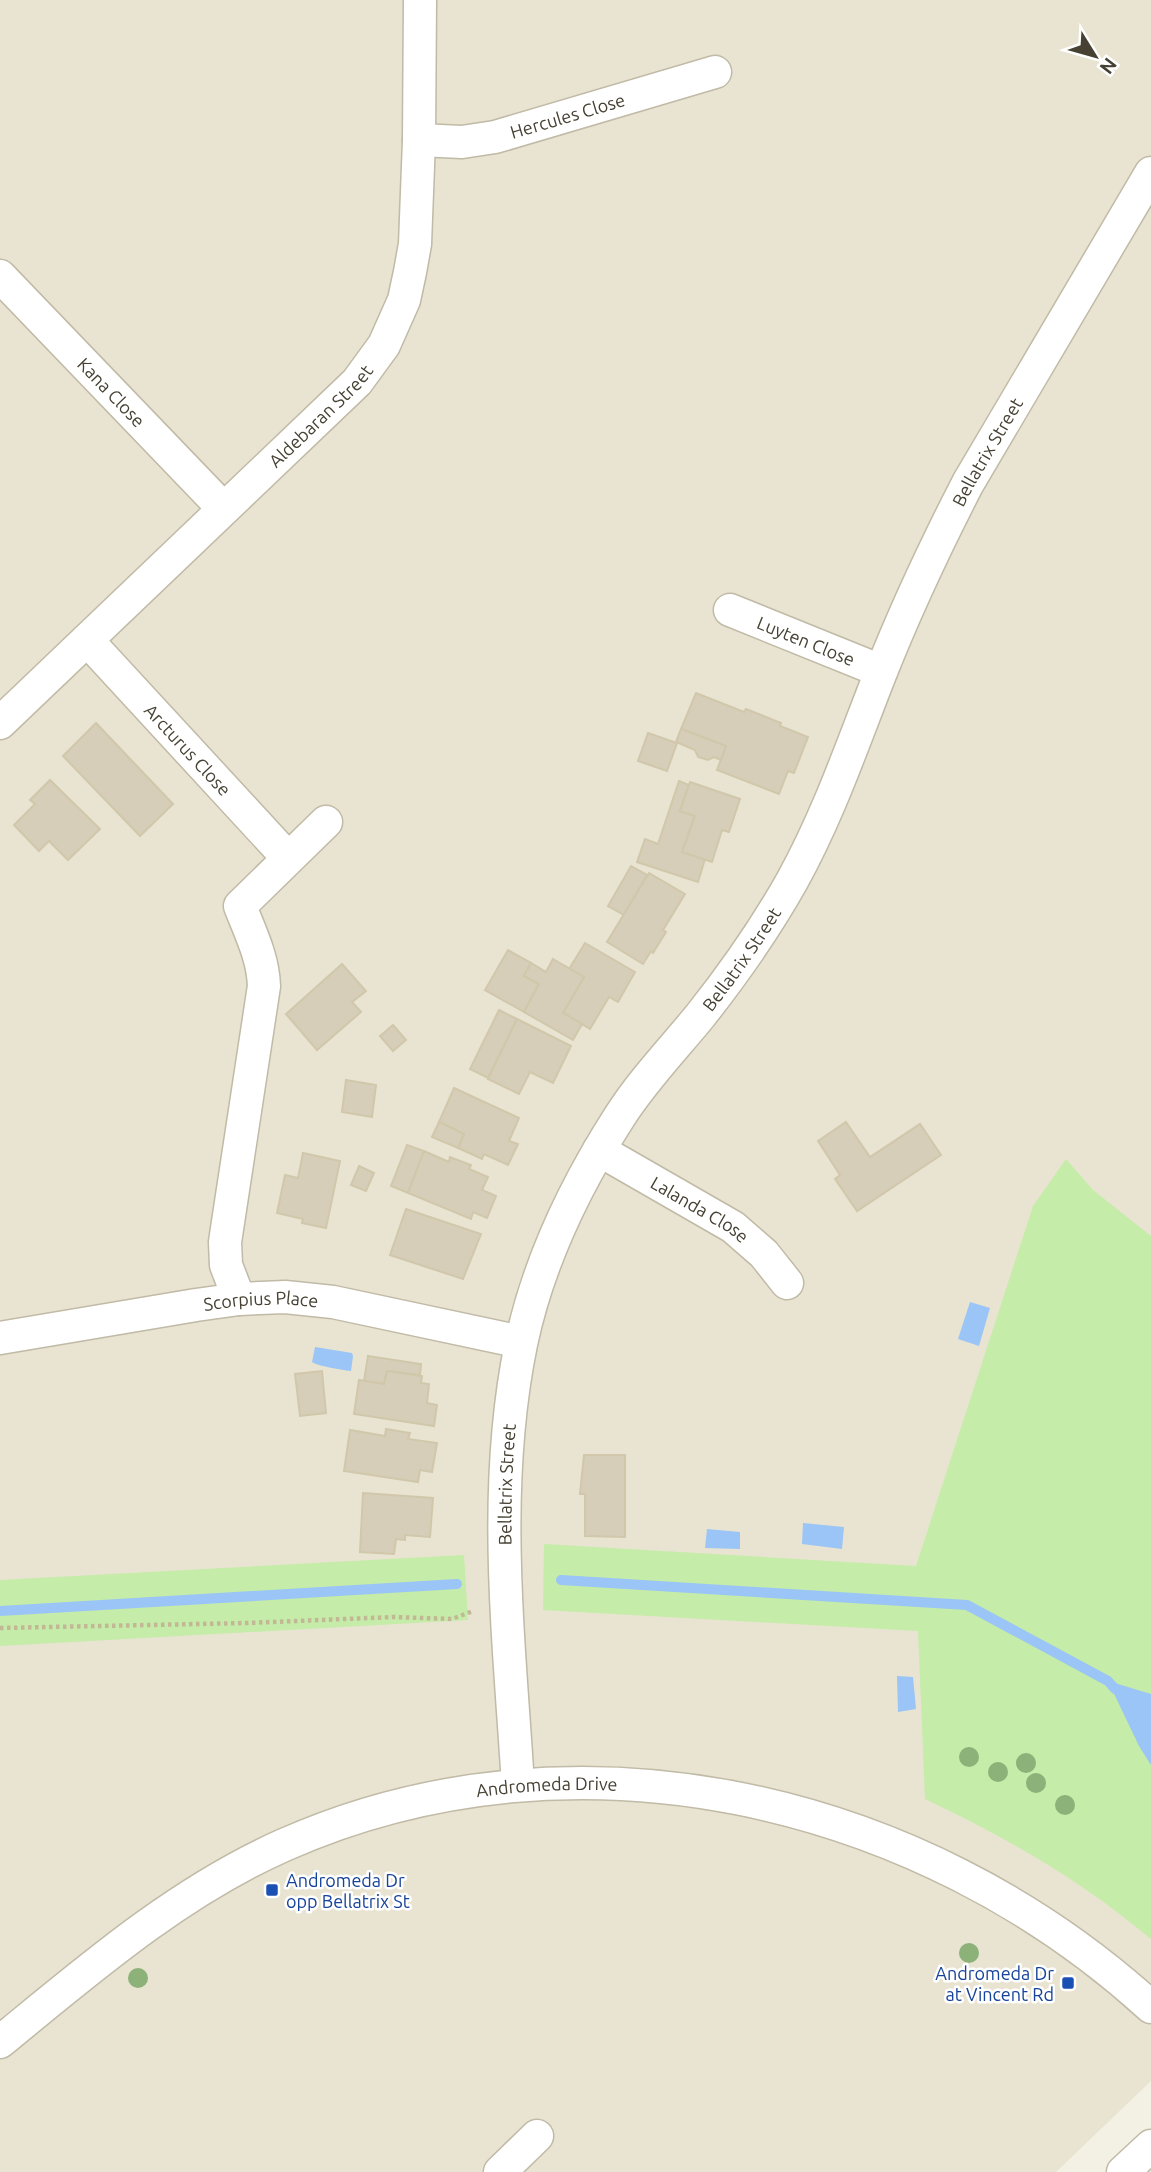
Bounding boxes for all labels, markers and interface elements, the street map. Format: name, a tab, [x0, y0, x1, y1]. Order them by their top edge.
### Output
north arrow	[1060, 21, 1130, 91]
text: N	[1096, 54, 1122, 79]
street label: Hercules Close	[508, 89, 627, 142]
street label: Kana Close	[74, 353, 149, 431]
street label: Aldebaran Street	[264, 361, 376, 471]
street label: Bellatrix Street	[948, 394, 1026, 509]
street label: Luyten Close	[754, 612, 858, 669]
street label: Arcturus Close	[141, 700, 235, 799]
street label: Bellatrix Street	[698, 903, 784, 1015]
street label: Lalanda Close	[647, 1172, 753, 1246]
street label: Scorpius Place	[202, 1287, 319, 1314]
street label: Bellatrix Street	[494, 1423, 519, 1545]
street label: Andromeda Drive	[475, 1773, 618, 1800]
place label: Andromeda Dr opp Bellatrix St	[286, 1870, 410, 1911]
marker: Andromeda Dr opp Bellatrix St	[264, 1882, 280, 1898]
place label: Andromeda Dr at Vincent Rd	[935, 1963, 1054, 2004]
marker: Andromeda Dr at Vincent Rd	[1060, 1975, 1076, 1991]

